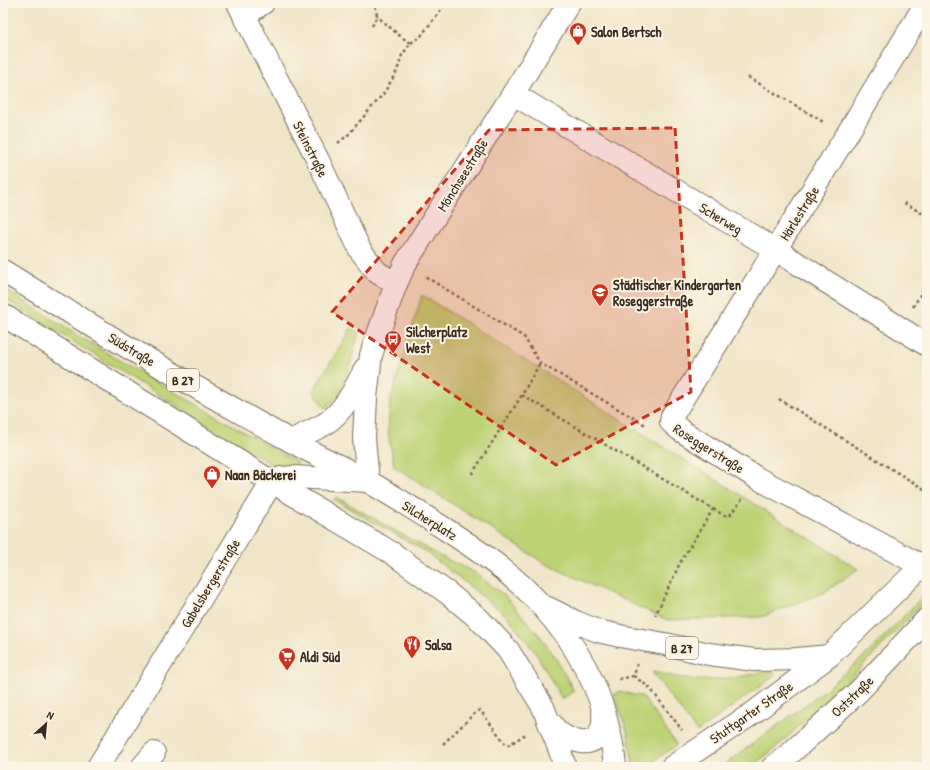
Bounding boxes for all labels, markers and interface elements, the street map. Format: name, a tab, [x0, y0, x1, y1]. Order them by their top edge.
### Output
shop icon: Salon Bertsch	[568, 21, 588, 46]
place label: Salon Bertsch	[591, 22, 662, 41]
street label: Steinstraße	[288, 118, 333, 181]
street label: Mönchseestraße	[432, 135, 493, 215]
street label: Härlestraße	[775, 182, 824, 244]
street label: Scherweg	[695, 198, 746, 239]
place label: Städtischer Kindergarten Roseggerstraße	[613, 275, 741, 312]
school or university icon: Städtischer Kindergarten Roseggerstraße	[590, 282, 610, 307]
place label: Silcherplatz West	[406, 322, 468, 357]
street label: Südstraße	[104, 328, 159, 371]
bus stop icon: Silcherplatz West	[383, 329, 403, 354]
road number: B 27	[167, 369, 199, 391]
street label: Roseggerstraße	[669, 419, 749, 478]
shop icon: Naan Bäckerei	[202, 464, 222, 489]
place label: Naan Bäckerei	[225, 465, 296, 484]
street label: Silcherplatz	[398, 496, 461, 545]
street label: Gabelsbergerstraße	[176, 535, 245, 632]
restaurant icon: Salsa	[402, 634, 422, 659]
place label: Salsa	[425, 635, 452, 654]
road number: B 27	[666, 637, 698, 659]
supermarket icon: Aldi Süd	[277, 646, 297, 671]
place label: Aldi Süd	[300, 647, 340, 666]
street label: Oststraße	[827, 671, 878, 722]
street label: Stuttgarter Straße	[706, 676, 797, 749]
north arrow	[26, 704, 66, 744]
text: N	[45, 708, 56, 723]

